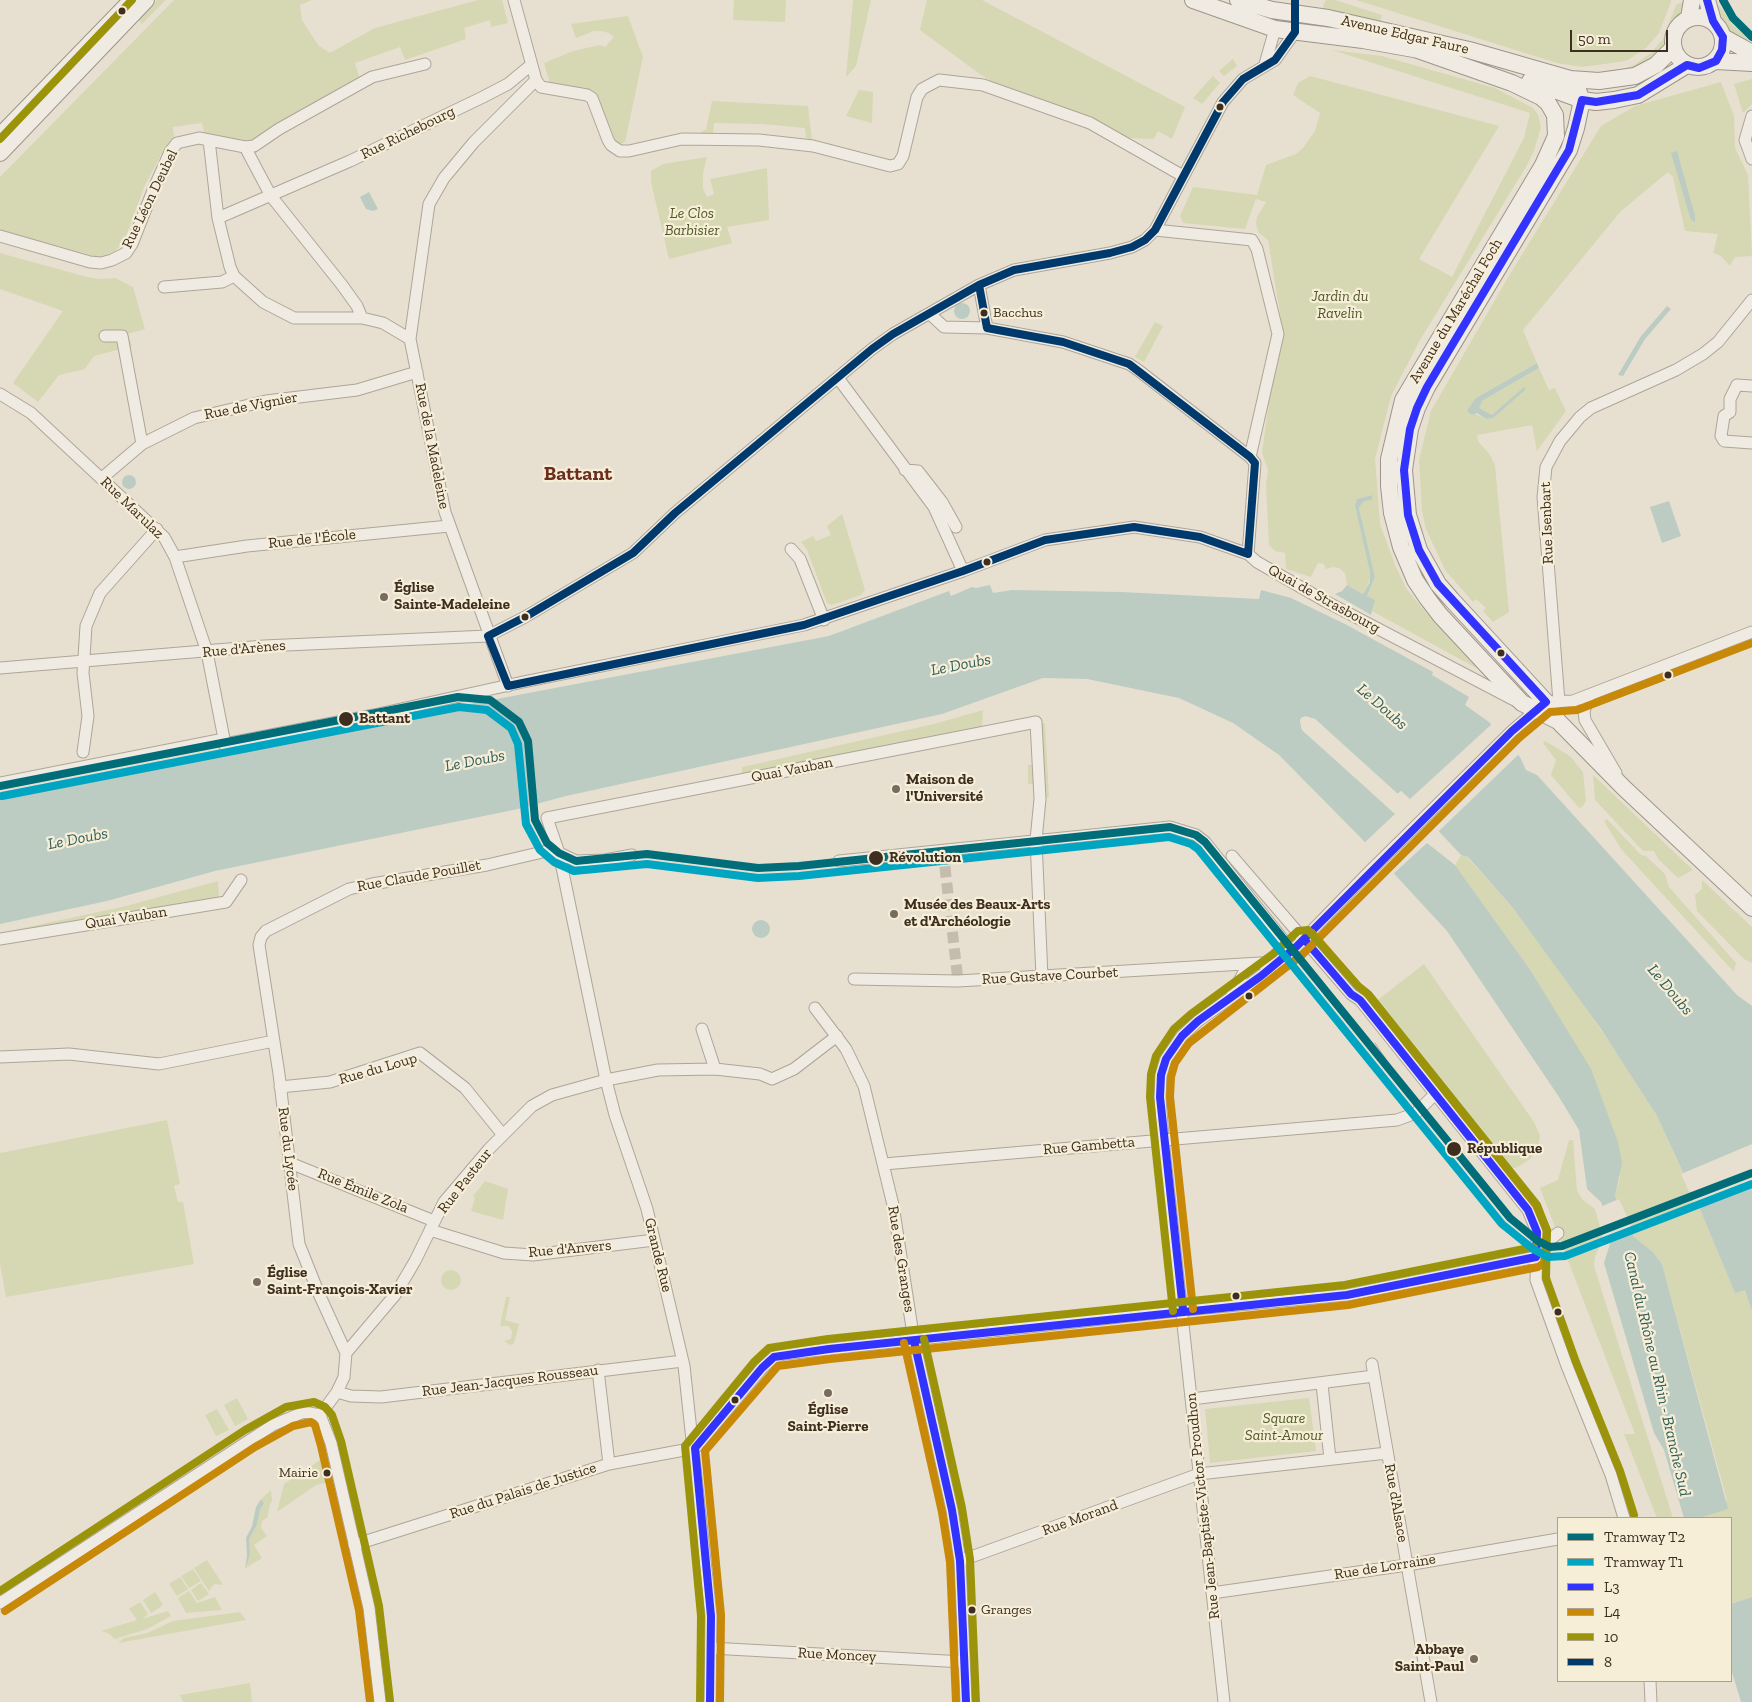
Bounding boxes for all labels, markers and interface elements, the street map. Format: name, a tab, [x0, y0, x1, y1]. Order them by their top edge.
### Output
unlabelled marker	[117, 6, 127, 16]
street label: Avenue Edgar Faure	[1339, 12, 1471, 58]
scale bar	[1572, 20, 1670, 52]
text: 50 m	[1578, 30, 1611, 48]
street label: Rue Richebourg	[358, 102, 458, 164]
unlabelled marker	[1215, 102, 1225, 112]
street label: Rue Léon Deubel	[118, 146, 182, 252]
park label: Le Clos Barbisier	[665, 205, 719, 240]
street label: Avenue du Maréchal Foch	[1406, 235, 1506, 387]
park label: Jardin du Ravelin	[1311, 288, 1369, 323]
place label: Bacchus	[993, 305, 1043, 321]
marker: Bacchus	[979, 308, 989, 318]
street label: Rue de la Madeleine	[411, 381, 453, 511]
street label: Rue de Vignier	[203, 388, 299, 424]
district label: Battant	[544, 462, 612, 486]
street label: Rue Marulaz	[96, 473, 168, 543]
street label: Rue Isenbart	[1537, 482, 1557, 564]
street label: Rue de l'École	[267, 525, 357, 553]
unlabelled marker	[982, 557, 992, 567]
street label: Quai de Strasbourg	[1265, 561, 1383, 637]
place label: Église Sainte-Madeleine	[394, 579, 510, 614]
marker: Église Sainte-Madeleine	[378, 591, 390, 603]
unlabelled marker	[520, 612, 530, 622]
street label: Rue d'Arènes	[202, 636, 286, 662]
unlabelled marker	[1496, 648, 1506, 658]
water label: Le Doubs	[929, 650, 993, 680]
unlabelled marker	[1663, 670, 1673, 680]
water label: Le Doubs	[1353, 680, 1411, 734]
marker: Battant	[337, 710, 355, 728]
place label: Battant	[359, 710, 410, 728]
water label: Le Doubs	[443, 746, 507, 776]
street label: Quai Vauban	[750, 753, 834, 787]
place label: Maison de l'Université	[906, 771, 983, 806]
marker: Maison de l'Université	[890, 783, 902, 795]
water label: Le Doubs	[46, 824, 110, 854]
marker: Révolution	[867, 849, 885, 867]
place label: Révolution	[889, 849, 961, 867]
street label: Rue Claude Pouillet	[356, 856, 482, 896]
place label: Musée des Beaux-Arts et d'Archéologie	[904, 896, 1050, 931]
street label: Quai Vauban	[84, 903, 168, 933]
marker: Musée des Beaux-Arts et d'Archéologie	[888, 908, 900, 920]
water label: Le Doubs	[1643, 961, 1697, 1019]
street label: Rue Gustave Courbet	[981, 963, 1119, 989]
unlabelled marker	[1244, 991, 1254, 1001]
street label: Rue du Loup	[337, 1049, 419, 1089]
street label: Rue du Lycée	[274, 1106, 302, 1192]
street label: Rue Gambetta	[1042, 1133, 1136, 1159]
marker: République	[1445, 1140, 1463, 1158]
place label: République	[1467, 1140, 1542, 1158]
street label: Rue Pasteur	[434, 1145, 496, 1217]
street label: Rue Émile Zola	[315, 1165, 411, 1217]
street label: Rue des Granges	[884, 1204, 918, 1314]
street label: Grande Rue	[640, 1216, 676, 1294]
street label: Rue d'Anvers	[528, 1236, 612, 1262]
water label: Canal du Rhône au Rhin - Branche Sud	[1619, 1250, 1695, 1498]
place label: Église Saint-François-Xavier	[267, 1264, 413, 1299]
marker: Église Saint-François-Xavier	[251, 1276, 263, 1288]
unlabelled marker	[1231, 1291, 1241, 1301]
unlabelled marker	[1553, 1307, 1563, 1317]
street label: Rue Jean-Jacques Rousseau	[421, 1361, 599, 1401]
marker: Église Saint-Pierre	[822, 1387, 834, 1399]
street label: Rue Jean-Baptiste-Victor Proudhon	[1182, 1392, 1224, 1620]
unlabelled marker	[730, 1395, 740, 1405]
place label: Église Saint-Pierre	[788, 1401, 868, 1436]
park label: Square Saint-Amour	[1245, 1410, 1323, 1445]
street label: Rue du Palais de Justice	[447, 1459, 599, 1523]
street label: Rue d'Alsace	[1380, 1462, 1412, 1544]
place label: Mairie	[279, 1465, 318, 1481]
marker: Mairie	[322, 1468, 332, 1478]
street label: Rue Morand	[1040, 1496, 1120, 1540]
legend	[1557, 1517, 1732, 1682]
text: Tramway T2	[1604, 1528, 1685, 1546]
street label: Rue de Lorraine	[1333, 1550, 1437, 1584]
text: Tramway T1	[1604, 1553, 1683, 1571]
text: L3	[1604, 1578, 1620, 1596]
place label: Granges	[981, 1602, 1032, 1618]
text: L4	[1604, 1603, 1620, 1621]
marker: Granges	[967, 1605, 977, 1615]
text: 10	[1604, 1628, 1618, 1646]
place label: Abbaye Saint-Paul	[1395, 1641, 1464, 1676]
street label: Rue Moncey	[797, 1644, 877, 1666]
marker: Abbaye Saint-Paul	[1468, 1653, 1480, 1665]
text: 8	[1604, 1653, 1612, 1671]

